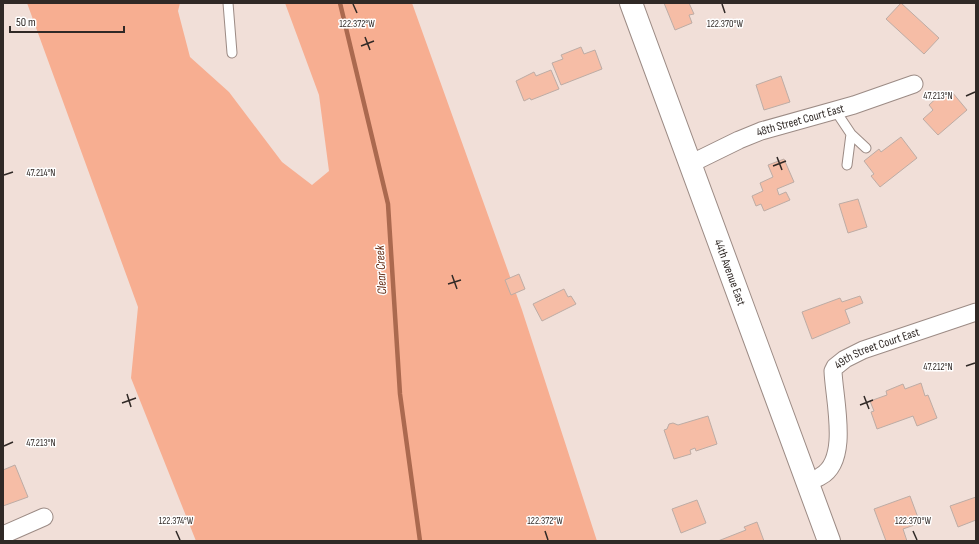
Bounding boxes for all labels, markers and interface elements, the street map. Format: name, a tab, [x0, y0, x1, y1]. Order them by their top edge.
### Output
scale bar	[10, 8, 124, 34]
text: 50 m	[16, 15, 36, 30]
text: 122.372°W	[339, 18, 375, 30]
text: 122.370°W	[707, 18, 743, 30]
text: 47.213°N	[923, 90, 953, 102]
street label: 48th Street Court East	[754, 101, 846, 140]
text: 47.214°N	[27, 167, 55, 179]
street label: 44th Avenue East	[711, 237, 749, 308]
water label: Clear Creek	[372, 244, 390, 295]
street label: 49th Street Court East	[831, 324, 922, 372]
text: 47.212°N	[923, 361, 953, 373]
text: 47.213°N	[26, 437, 56, 449]
text: 122.374°W	[159, 515, 194, 527]
text: 122.372°W	[527, 515, 563, 527]
text: 122.370°W	[895, 515, 931, 527]

